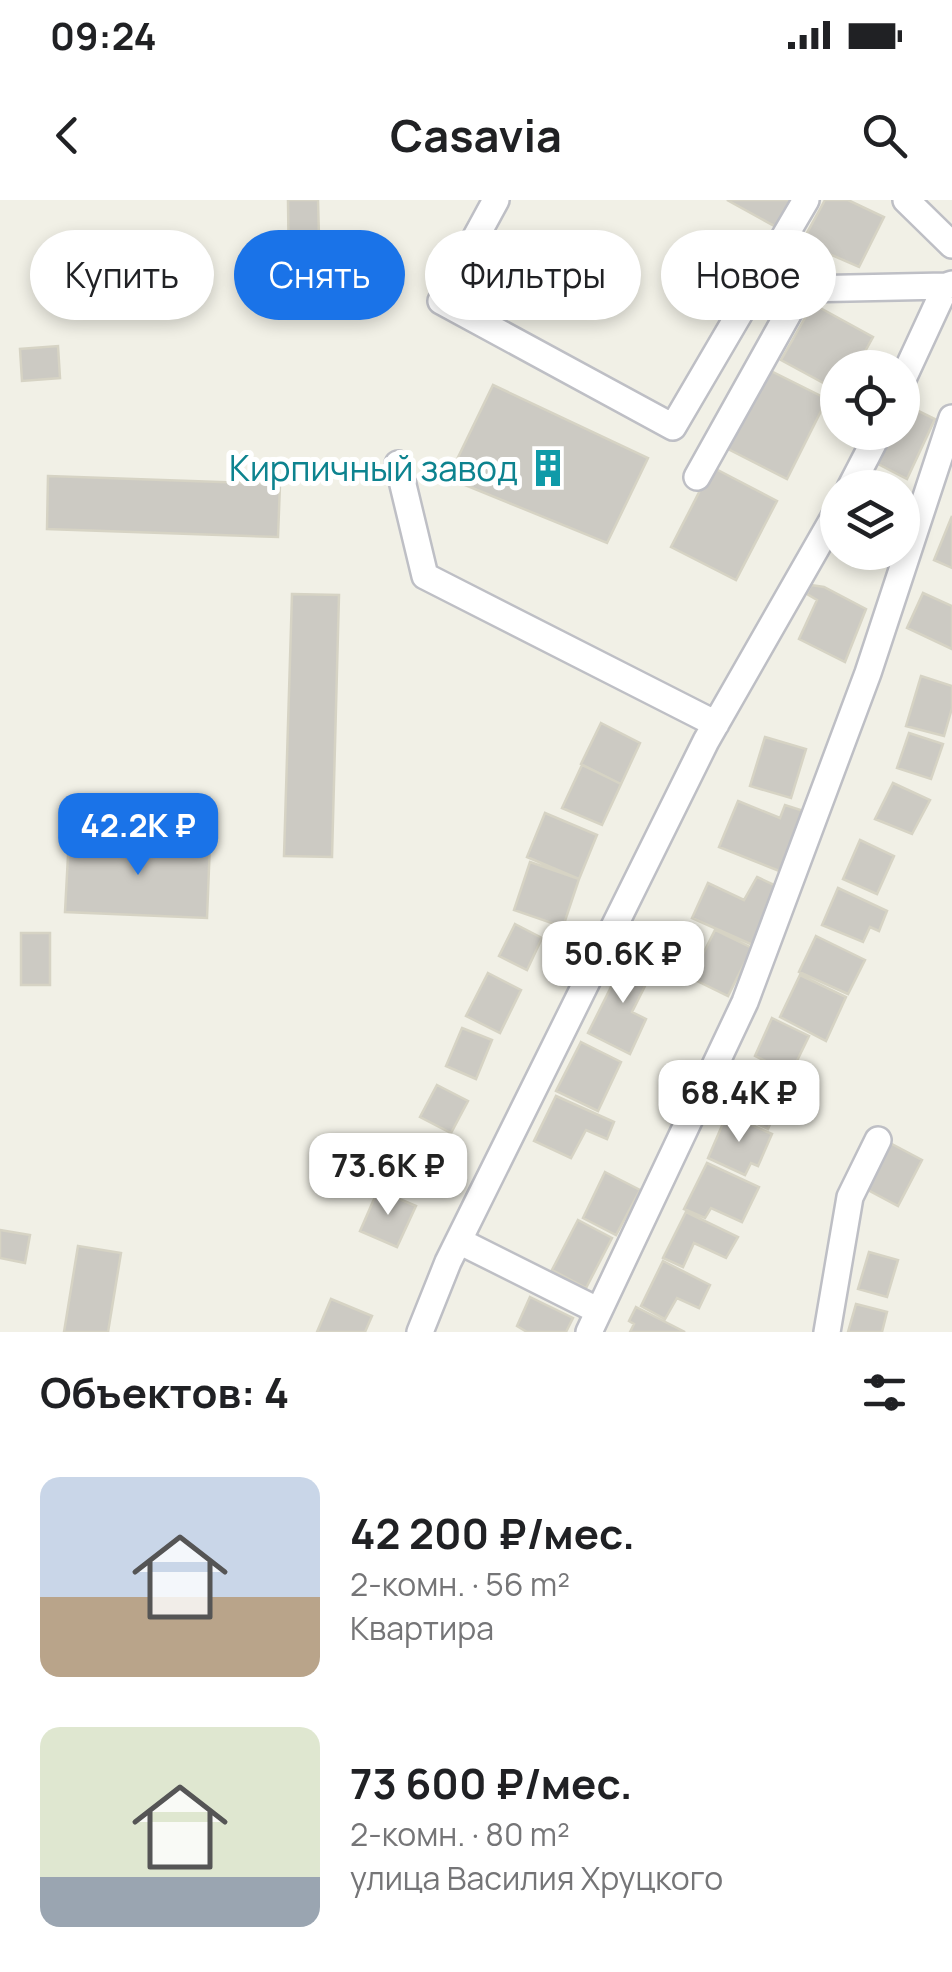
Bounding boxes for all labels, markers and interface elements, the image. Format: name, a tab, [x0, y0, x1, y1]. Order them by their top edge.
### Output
text: 09:24	[50, 9, 157, 61]
text: Casavia	[390, 104, 562, 166]
icon: back	[40, 108, 95, 163]
icon: search	[857, 108, 912, 163]
chip: Купить	[30, 230, 214, 320]
chip: Снять	[234, 230, 405, 320]
chip: Фильтры	[425, 230, 641, 320]
chip: Новое	[661, 230, 836, 320]
map controls	[820, 350, 920, 570]
button: locate	[820, 350, 920, 450]
place label: Кирпичный завод	[229, 444, 518, 492]
building icon: Кирпичный завод	[527, 447, 569, 489]
button: layers	[820, 470, 920, 570]
pin: 42.2K ₽	[46, 793, 230, 878]
text: 42.2K ₽	[80, 803, 196, 847]
pin: 50.6K ₽	[531, 921, 715, 1006]
text: 50.6K ₽	[564, 931, 682, 975]
pin: 68.4K ₽	[647, 1060, 831, 1145]
text: 68.4K ₽	[680, 1070, 798, 1114]
pin: 73.6K ₽	[296, 1133, 480, 1218]
text: 73.6K ₽	[331, 1143, 445, 1187]
text: Объектов: 4	[40, 1363, 289, 1421]
icon: filters	[857, 1365, 912, 1420]
text: 42 200 ₽/мес.	[350, 1504, 635, 1562]
icon: home	[120, 1517, 240, 1637]
text: 2-комн. · 56 m²	[350, 1562, 570, 1606]
text: Квартира	[350, 1606, 494, 1650]
text: 73 600 ₽/мес.	[350, 1754, 632, 1812]
icon: home	[120, 1767, 240, 1887]
text: 2-комн. · 80 m²	[350, 1812, 570, 1856]
text: улица Василия Хруцкого	[350, 1856, 723, 1900]

